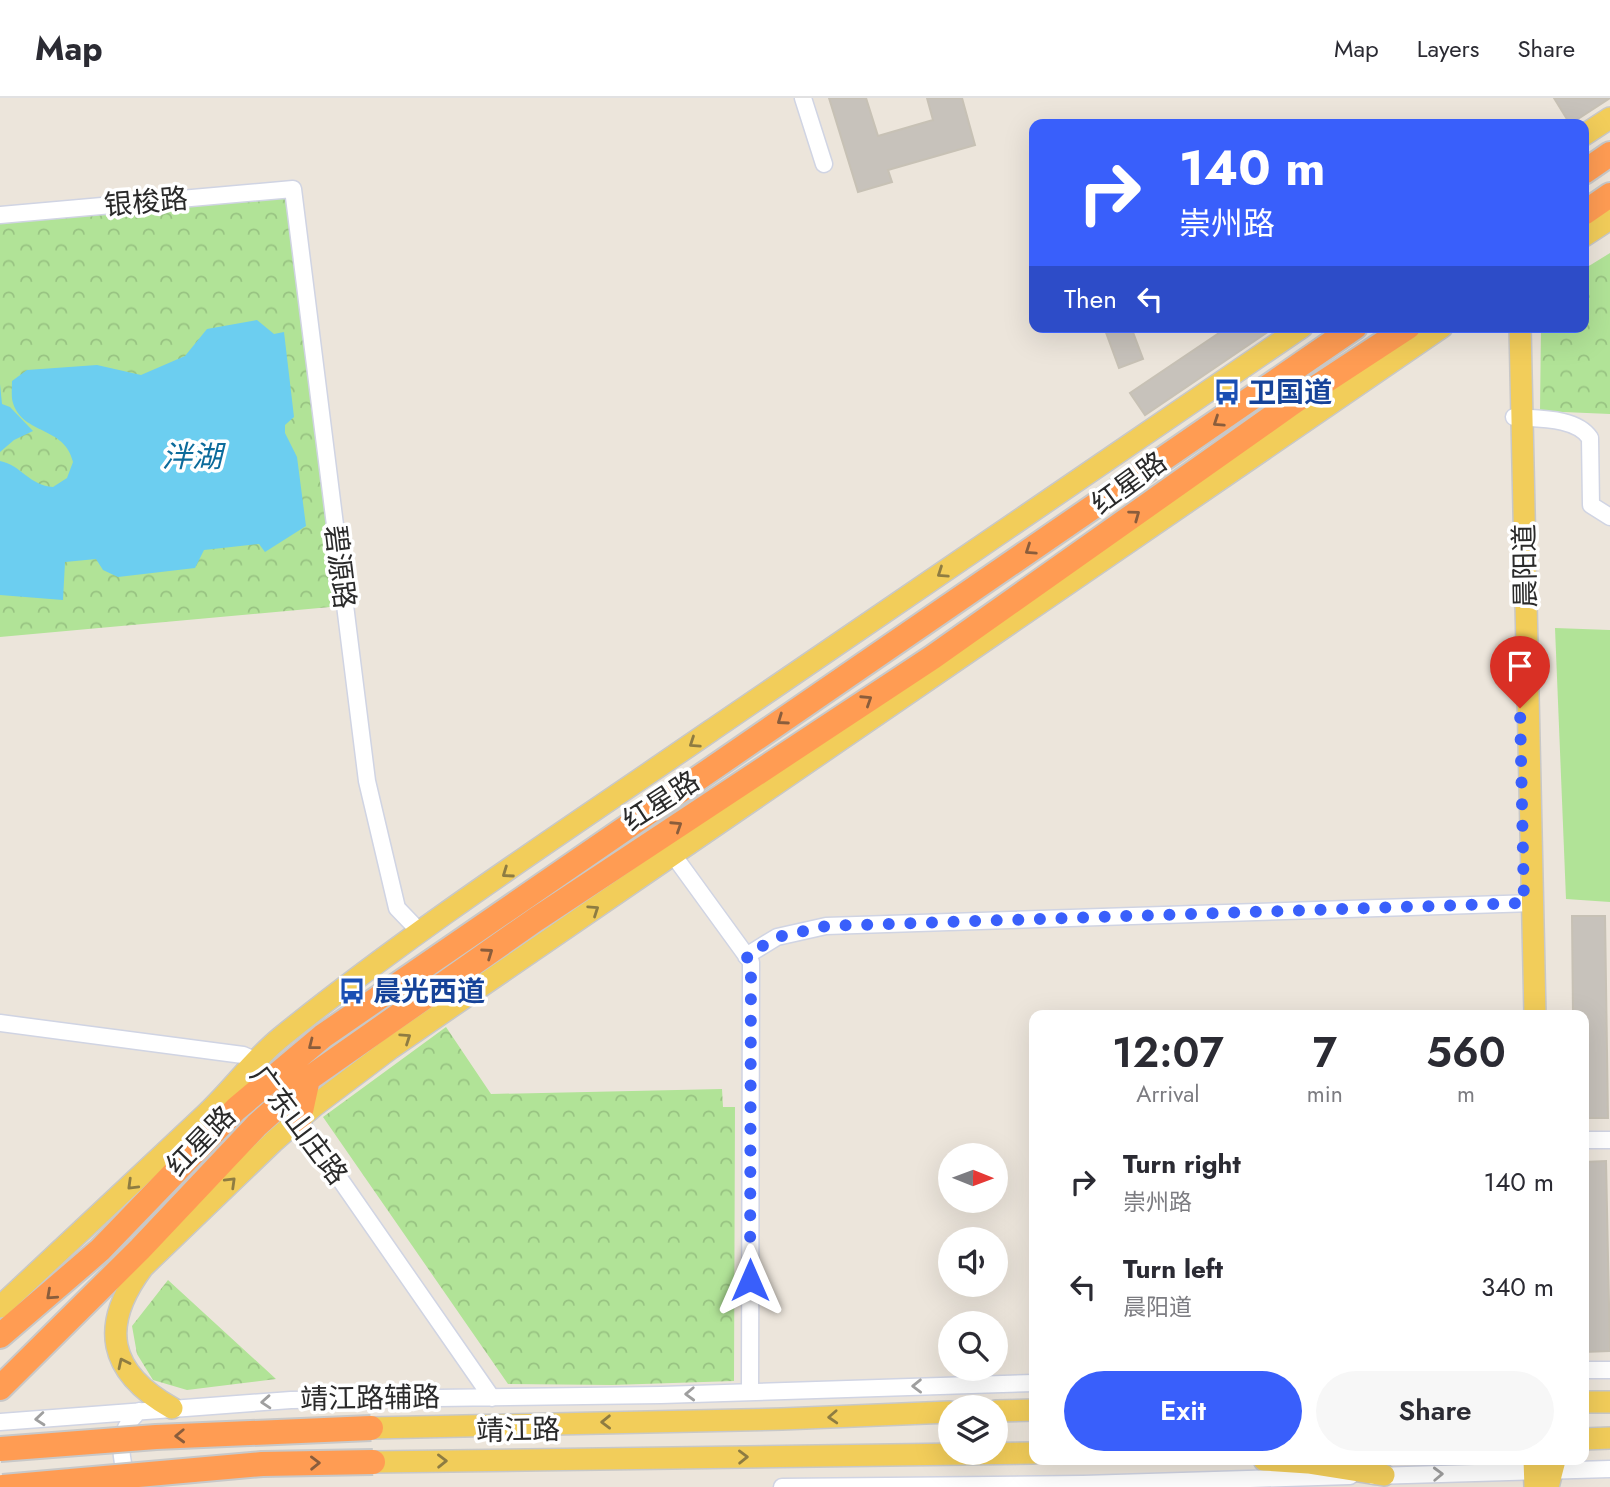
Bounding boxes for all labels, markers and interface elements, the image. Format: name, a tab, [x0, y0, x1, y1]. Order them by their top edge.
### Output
text: Map	[35, 25, 103, 72]
text: Map	[1334, 31, 1379, 66]
text: Layers	[1417, 31, 1479, 66]
text: Share	[1517, 31, 1575, 66]
text: 140 m	[1179, 133, 1325, 203]
icon: right	[1064, 147, 1155, 238]
street label: 银梭路	[102, 178, 190, 226]
text: 崇州路	[1179, 201, 1275, 247]
text: Then	[1064, 280, 1117, 318]
icon: left	[1131, 280, 1169, 318]
place label: 卫国道	[1248, 372, 1332, 413]
bus stop icon: 卫国道	[1212, 377, 1242, 407]
one-way arrow	[1213, 414, 1226, 426]
water label: 泮湖	[162, 435, 226, 478]
street label: 红星路	[1083, 442, 1175, 524]
one-way arrow	[1127, 511, 1140, 524]
street label: 碧源路	[315, 523, 365, 611]
street label: 晨阳道	[1504, 524, 1546, 608]
one-way arrow	[1025, 542, 1038, 554]
one-way arrow	[937, 565, 950, 578]
pin	[1490, 636, 1550, 708]
icon: arrive	[1501, 647, 1539, 685]
one-way arrow	[859, 696, 872, 709]
one-way arrow	[776, 712, 789, 725]
one-way arrow	[689, 735, 702, 747]
street label: 红星路	[615, 761, 707, 841]
one-way arrow	[669, 821, 682, 834]
one-way arrow	[502, 865, 515, 877]
one-way arrow	[586, 906, 599, 918]
one-way arrow	[480, 949, 493, 961]
place label: 晨光西道	[373, 971, 485, 1012]
bus stop icon: 晨光西道	[337, 976, 367, 1006]
text: 12:07	[1112, 1022, 1224, 1083]
text: 7	[1313, 1022, 1337, 1083]
text: 560	[1426, 1022, 1506, 1083]
one-way arrow	[398, 1034, 411, 1046]
one-way arrow	[308, 1036, 320, 1049]
street label: 广东山庄路	[240, 1057, 358, 1193]
text: Arrival	[1136, 1077, 1200, 1111]
text: min	[1307, 1077, 1343, 1111]
text: m	[1457, 1077, 1475, 1111]
street label: 红星路	[157, 1097, 245, 1185]
north arrow	[938, 1143, 1008, 1213]
map controls	[938, 1143, 1008, 1465]
text: Turn right	[1123, 1145, 1241, 1183]
icon: right	[1064, 1163, 1102, 1201]
text: 140 m	[1483, 1163, 1554, 1201]
one-way arrow	[128, 1177, 141, 1190]
one-way arrow	[223, 1178, 236, 1191]
text: 崇州路	[1123, 1185, 1192, 1219]
button: sound	[938, 1227, 1008, 1297]
position arrow	[713, 1243, 787, 1317]
text: Turn left	[1123, 1250, 1223, 1288]
icon: left	[1064, 1268, 1102, 1306]
text: 340 m	[1481, 1268, 1554, 1306]
one-way arrow	[46, 1286, 59, 1299]
text: 晨阳道	[1123, 1290, 1192, 1324]
button: search	[938, 1311, 1008, 1381]
one-way arrow	[118, 1358, 131, 1371]
button: Exit	[1064, 1371, 1302, 1451]
button: Share	[1316, 1371, 1554, 1451]
street label: 靖江路辅路	[300, 1376, 440, 1420]
one-way arrow	[911, 1378, 922, 1393]
one-way arrow	[684, 1386, 695, 1401]
one-way arrow	[261, 1394, 272, 1409]
button: layers	[938, 1395, 1008, 1465]
street label: 靖江路	[476, 1409, 560, 1451]
one-way arrow	[827, 1409, 838, 1424]
one-way arrow	[34, 1411, 45, 1426]
one-way arrow	[600, 1414, 610, 1430]
one-way arrow	[174, 1429, 185, 1444]
one-way arrow	[738, 1449, 748, 1465]
one-way arrow	[436, 1454, 447, 1469]
one-way arrow	[310, 1456, 321, 1471]
one-way arrow	[1433, 1466, 1444, 1481]

